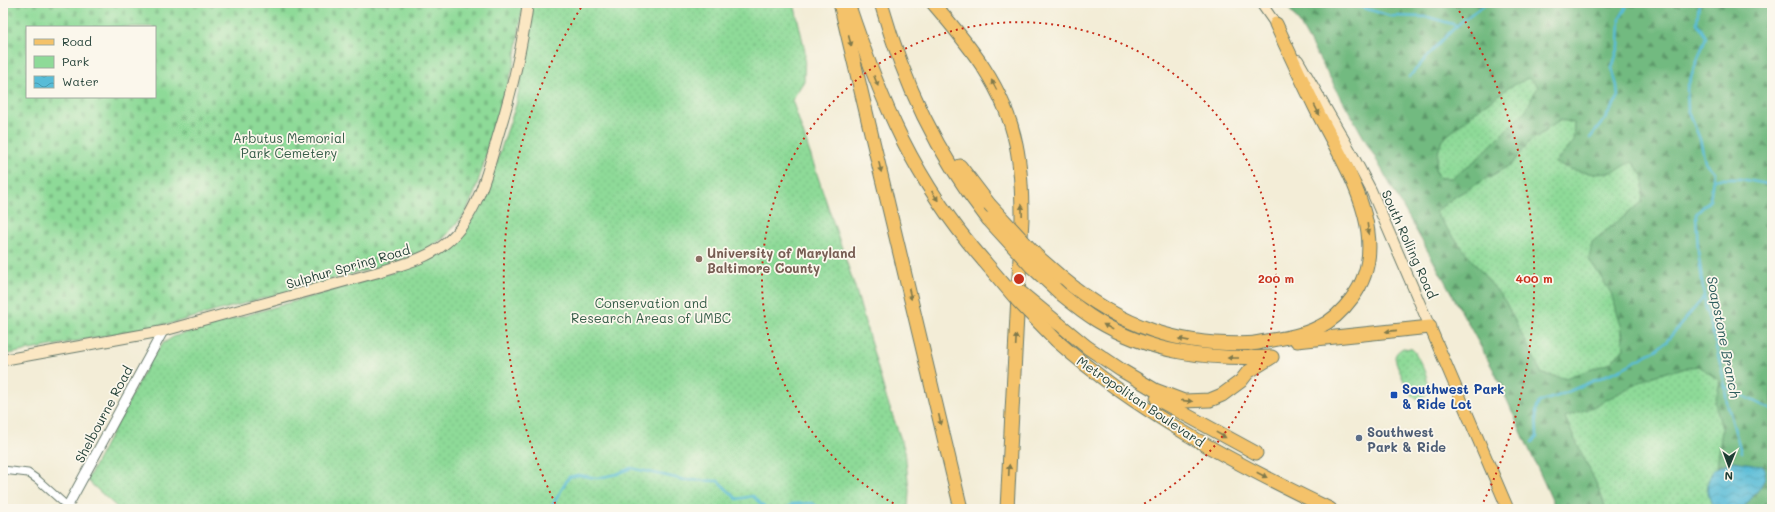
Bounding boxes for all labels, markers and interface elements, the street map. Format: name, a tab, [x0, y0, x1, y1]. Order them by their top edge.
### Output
legend	[26, 26, 156, 98]
text: Road	[62, 33, 92, 49]
one-way arrow	[847, 34, 853, 47]
text: Park	[62, 53, 89, 69]
text: Water	[62, 73, 99, 89]
one-way arrow	[873, 75, 879, 87]
one-way arrow	[991, 79, 997, 91]
one-way arrow	[1314, 105, 1320, 116]
park label: Arbutus Memorial Park Cemetery	[233, 129, 345, 161]
one-way arrow	[877, 161, 883, 173]
street label: South Rolling Road	[1378, 187, 1442, 301]
one-way arrow	[931, 191, 939, 202]
one-way arrow	[1019, 203, 1025, 216]
one-way arrow	[1365, 223, 1371, 235]
street label: Sulphur Spring Road	[284, 240, 412, 292]
place label: University of Maryland Baltimore County	[707, 244, 856, 277]
marker: University of Maryland Baltimore County	[694, 254, 704, 264]
text: 200 m	[1258, 270, 1294, 286]
text: 400 m	[1516, 270, 1552, 286]
centre of rings	[1012, 272, 1026, 286]
water label: Soapstone Branch	[1703, 274, 1745, 400]
one-way arrow	[907, 288, 913, 300]
park label: Conservation and Research Areas of UMBC	[571, 294, 731, 326]
one-way arrow	[1102, 323, 1114, 330]
one-way arrow	[1385, 328, 1397, 334]
one-way arrow	[1013, 333, 1019, 346]
one-way arrow	[1178, 337, 1190, 343]
street label: Metropolitan Boulevard	[1074, 352, 1208, 450]
one-way arrow	[1226, 355, 1239, 361]
street label: Shelbourne Road	[70, 363, 136, 465]
place label: Southwest Park & Ride Lot	[1402, 380, 1504, 412]
marker: Southwest Park & Ride Lot	[1389, 390, 1399, 400]
one-way arrow	[1181, 398, 1193, 404]
one-way arrow	[938, 414, 944, 426]
place label: Southwest Park & Ride	[1367, 423, 1446, 455]
one-way arrow	[1215, 431, 1227, 438]
marker: Southwest Park & Ride	[1354, 433, 1364, 443]
north arrow	[1709, 446, 1749, 486]
one-way arrow	[1006, 464, 1013, 476]
text: N	[1725, 469, 1733, 484]
one-way arrow	[1256, 472, 1267, 478]

